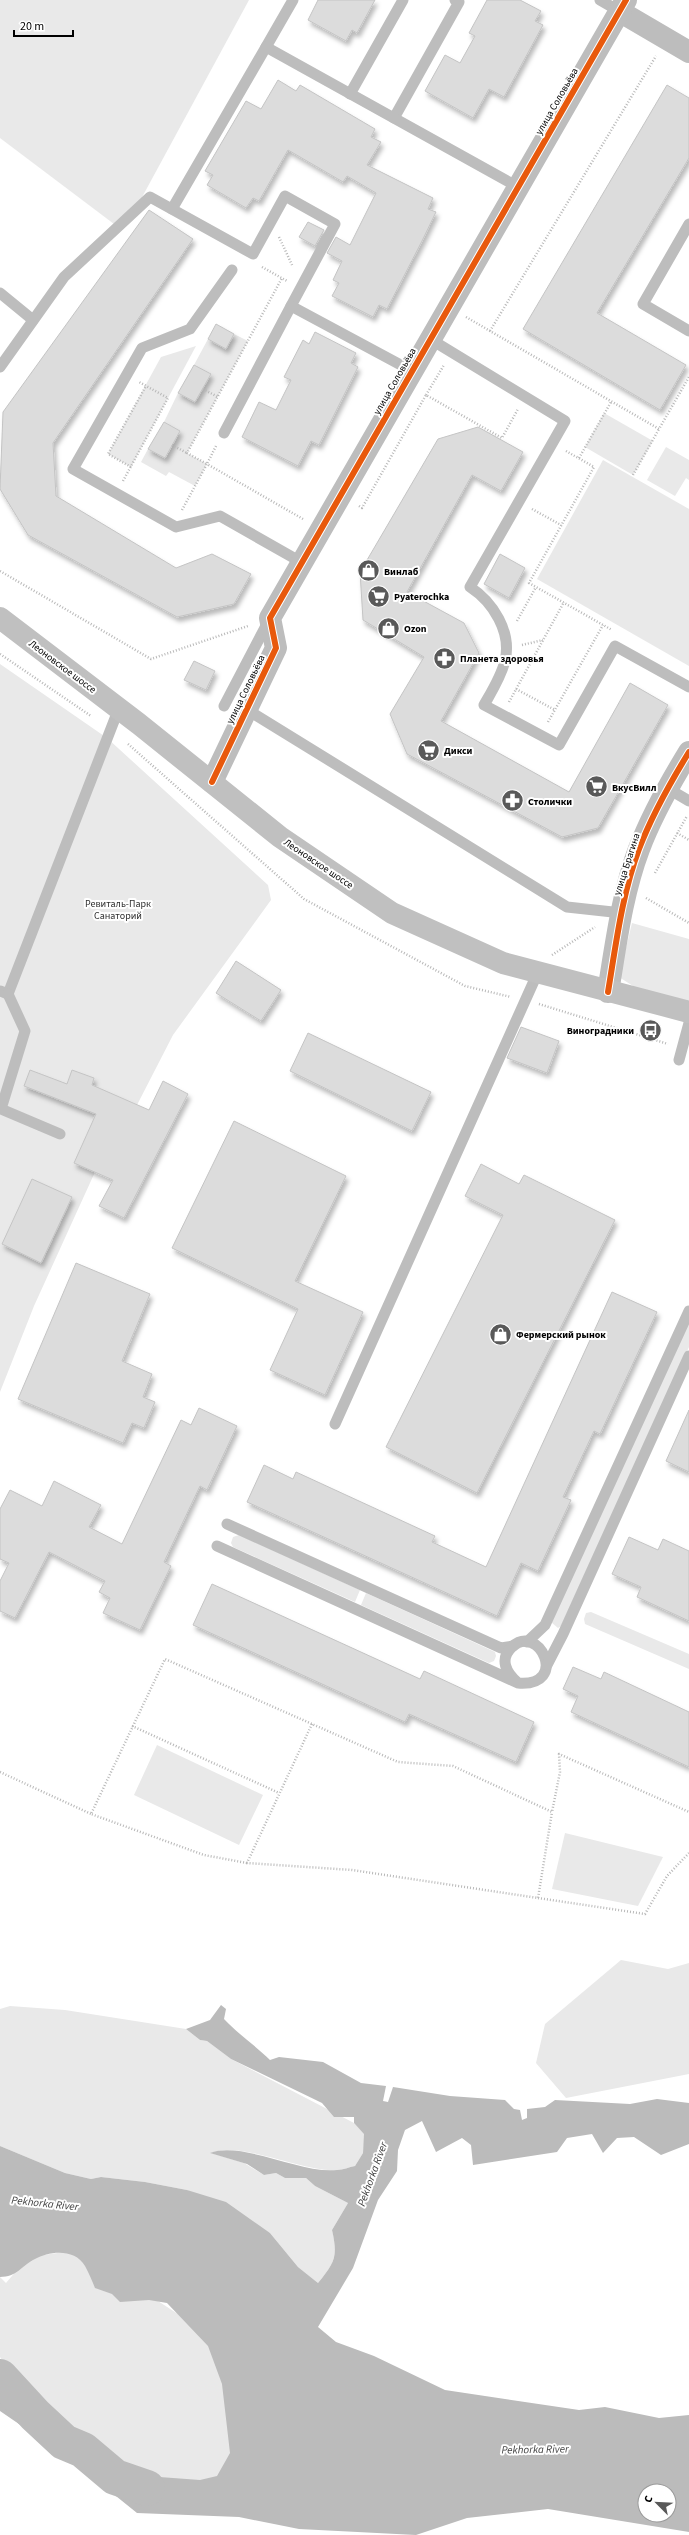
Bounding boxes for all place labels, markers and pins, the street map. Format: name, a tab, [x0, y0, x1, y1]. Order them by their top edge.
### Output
shop icon: Винлаб	[356, 558, 382, 584]
place label: Винлаб	[384, 565, 419, 579]
supermarket icon: Pyaterochka	[365, 583, 391, 609]
place label: Pyaterochka	[394, 590, 449, 604]
shop icon: Ozon	[376, 615, 402, 641]
place label: Ozon	[404, 622, 427, 636]
pharmacy icon: Планета здоровья	[432, 645, 458, 671]
place label: Планета здоровья	[460, 652, 544, 666]
supermarket icon: Дикси	[416, 737, 442, 763]
place label: Дикси	[444, 744, 473, 758]
supermarket icon: ВкусВилл	[583, 774, 609, 800]
place label: ВкусВилл	[612, 781, 657, 795]
pharmacy icon: Столички	[499, 788, 525, 814]
place label: Столички	[528, 795, 572, 809]
bus stop icon: Виноградники	[637, 1017, 663, 1043]
place label: Виноградники	[567, 1024, 634, 1038]
shop icon: Фермерский рынок	[487, 1321, 513, 1347]
place label: Фермерский рынок	[516, 1328, 606, 1342]

